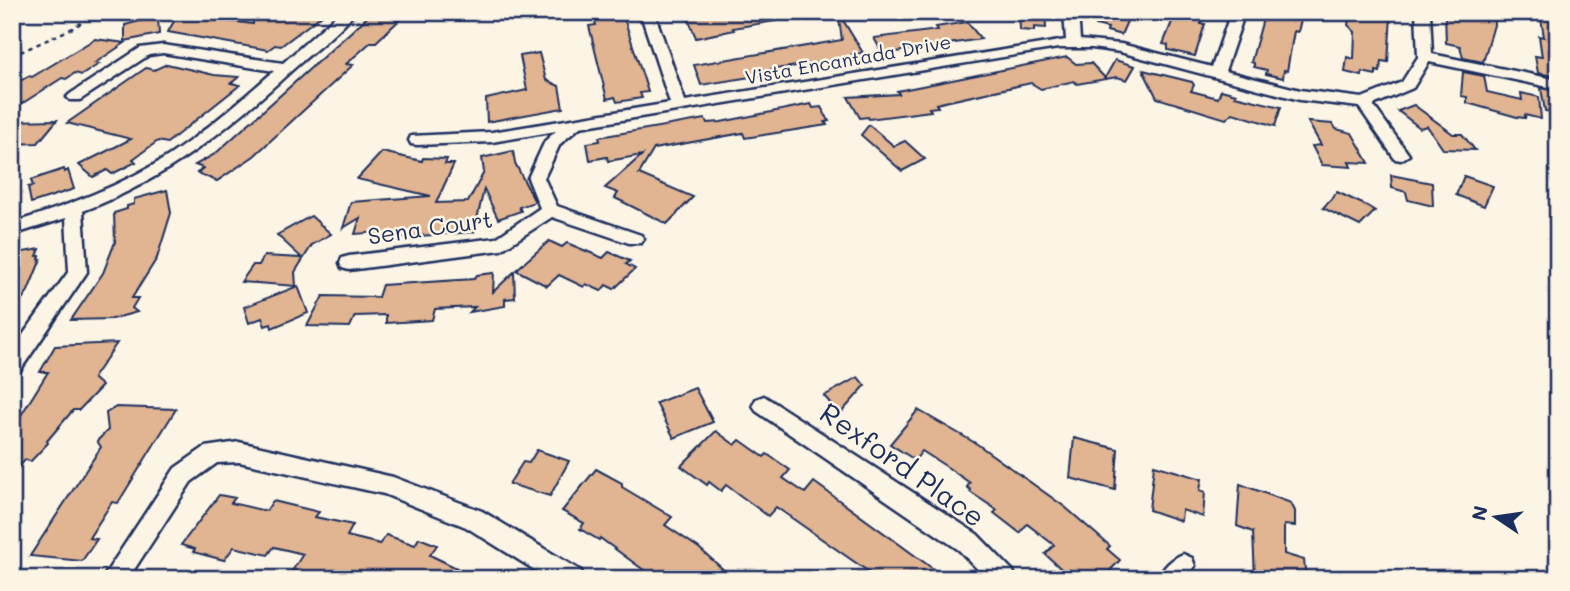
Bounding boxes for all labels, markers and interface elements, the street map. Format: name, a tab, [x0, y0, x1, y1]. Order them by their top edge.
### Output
street label: Vista Encantada Drive	[743, 29, 953, 89]
street label: Sena Court	[366, 203, 494, 251]
street label: Rexford Place	[814, 394, 992, 534]
north arrow	[1462, 482, 1532, 552]
text: N	[1465, 503, 1493, 523]

